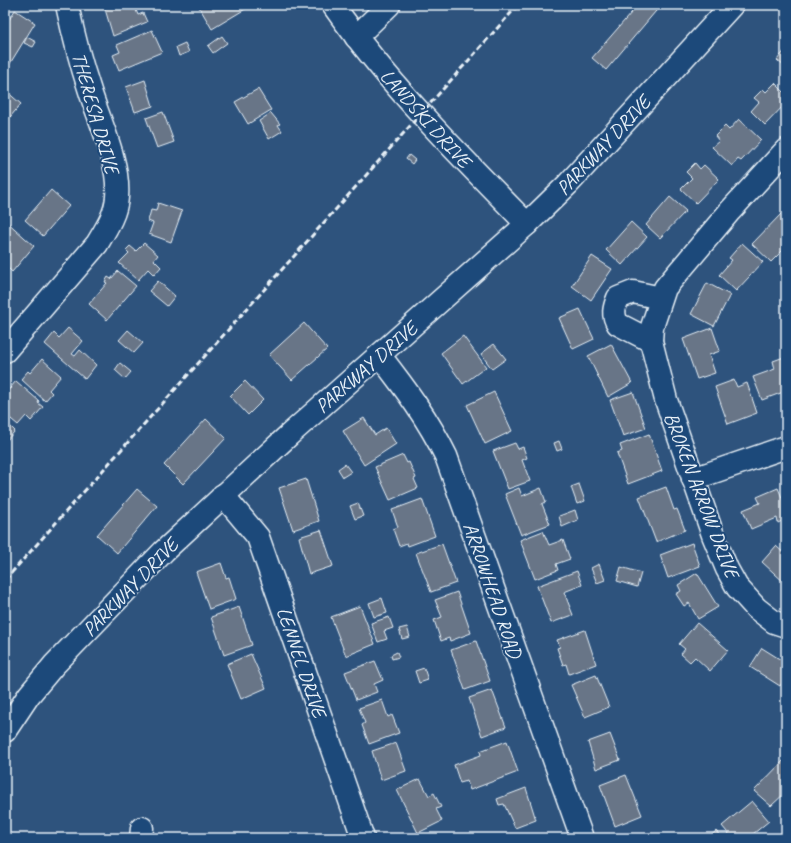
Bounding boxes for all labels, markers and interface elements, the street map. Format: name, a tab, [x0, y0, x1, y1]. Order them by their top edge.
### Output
street label: THERESA DRIVE	[66, 50, 126, 180]
street label: LANDSKI DRIVE	[375, 64, 478, 175]
street label: PARKWAY DRIVE	[551, 89, 658, 200]
street label: PARKWAY DRIVE	[310, 315, 424, 419]
street label: BROKEN ARROW DRIVE	[658, 409, 746, 584]
street label: ARROWHEAD ROAD	[458, 519, 528, 663]
street label: PARKWAY DRIVE	[77, 531, 185, 642]
street label: LENNEL DRIVE	[271, 604, 333, 723]

